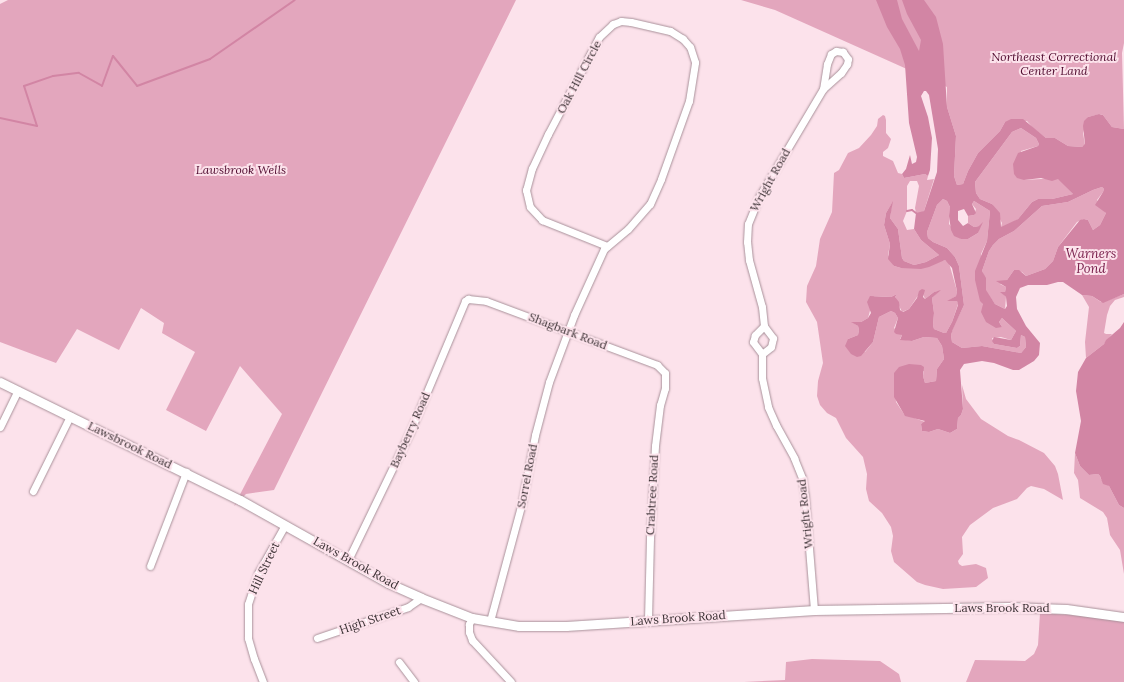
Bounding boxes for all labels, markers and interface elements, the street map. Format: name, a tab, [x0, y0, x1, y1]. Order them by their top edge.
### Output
street label: Oak Hill Circle	[554, 38, 604, 116]
park label: Northeast Correctional Center Land	[991, 50, 1117, 78]
street label: Wright Road	[747, 146, 793, 214]
park label: Lawsbrook Wells	[196, 163, 286, 177]
water label: Warners Pond	[1066, 247, 1116, 278]
street label: Shagbark Road	[527, 309, 609, 353]
street label: Bayberry Road	[387, 390, 433, 470]
street label: Lawsbrook Road	[86, 418, 174, 472]
street label: Sorrel Road	[514, 443, 540, 509]
street label: Crabtree Road	[643, 454, 661, 536]
street label: Wright Road	[794, 479, 816, 549]
street label: Laws Brook Road	[311, 534, 401, 592]
street label: Hill Street	[246, 539, 282, 597]
street label: Laws Brook Road	[954, 601, 1050, 615]
street label: High Street	[337, 603, 403, 637]
street label: Laws Brook Road	[630, 607, 726, 629]

